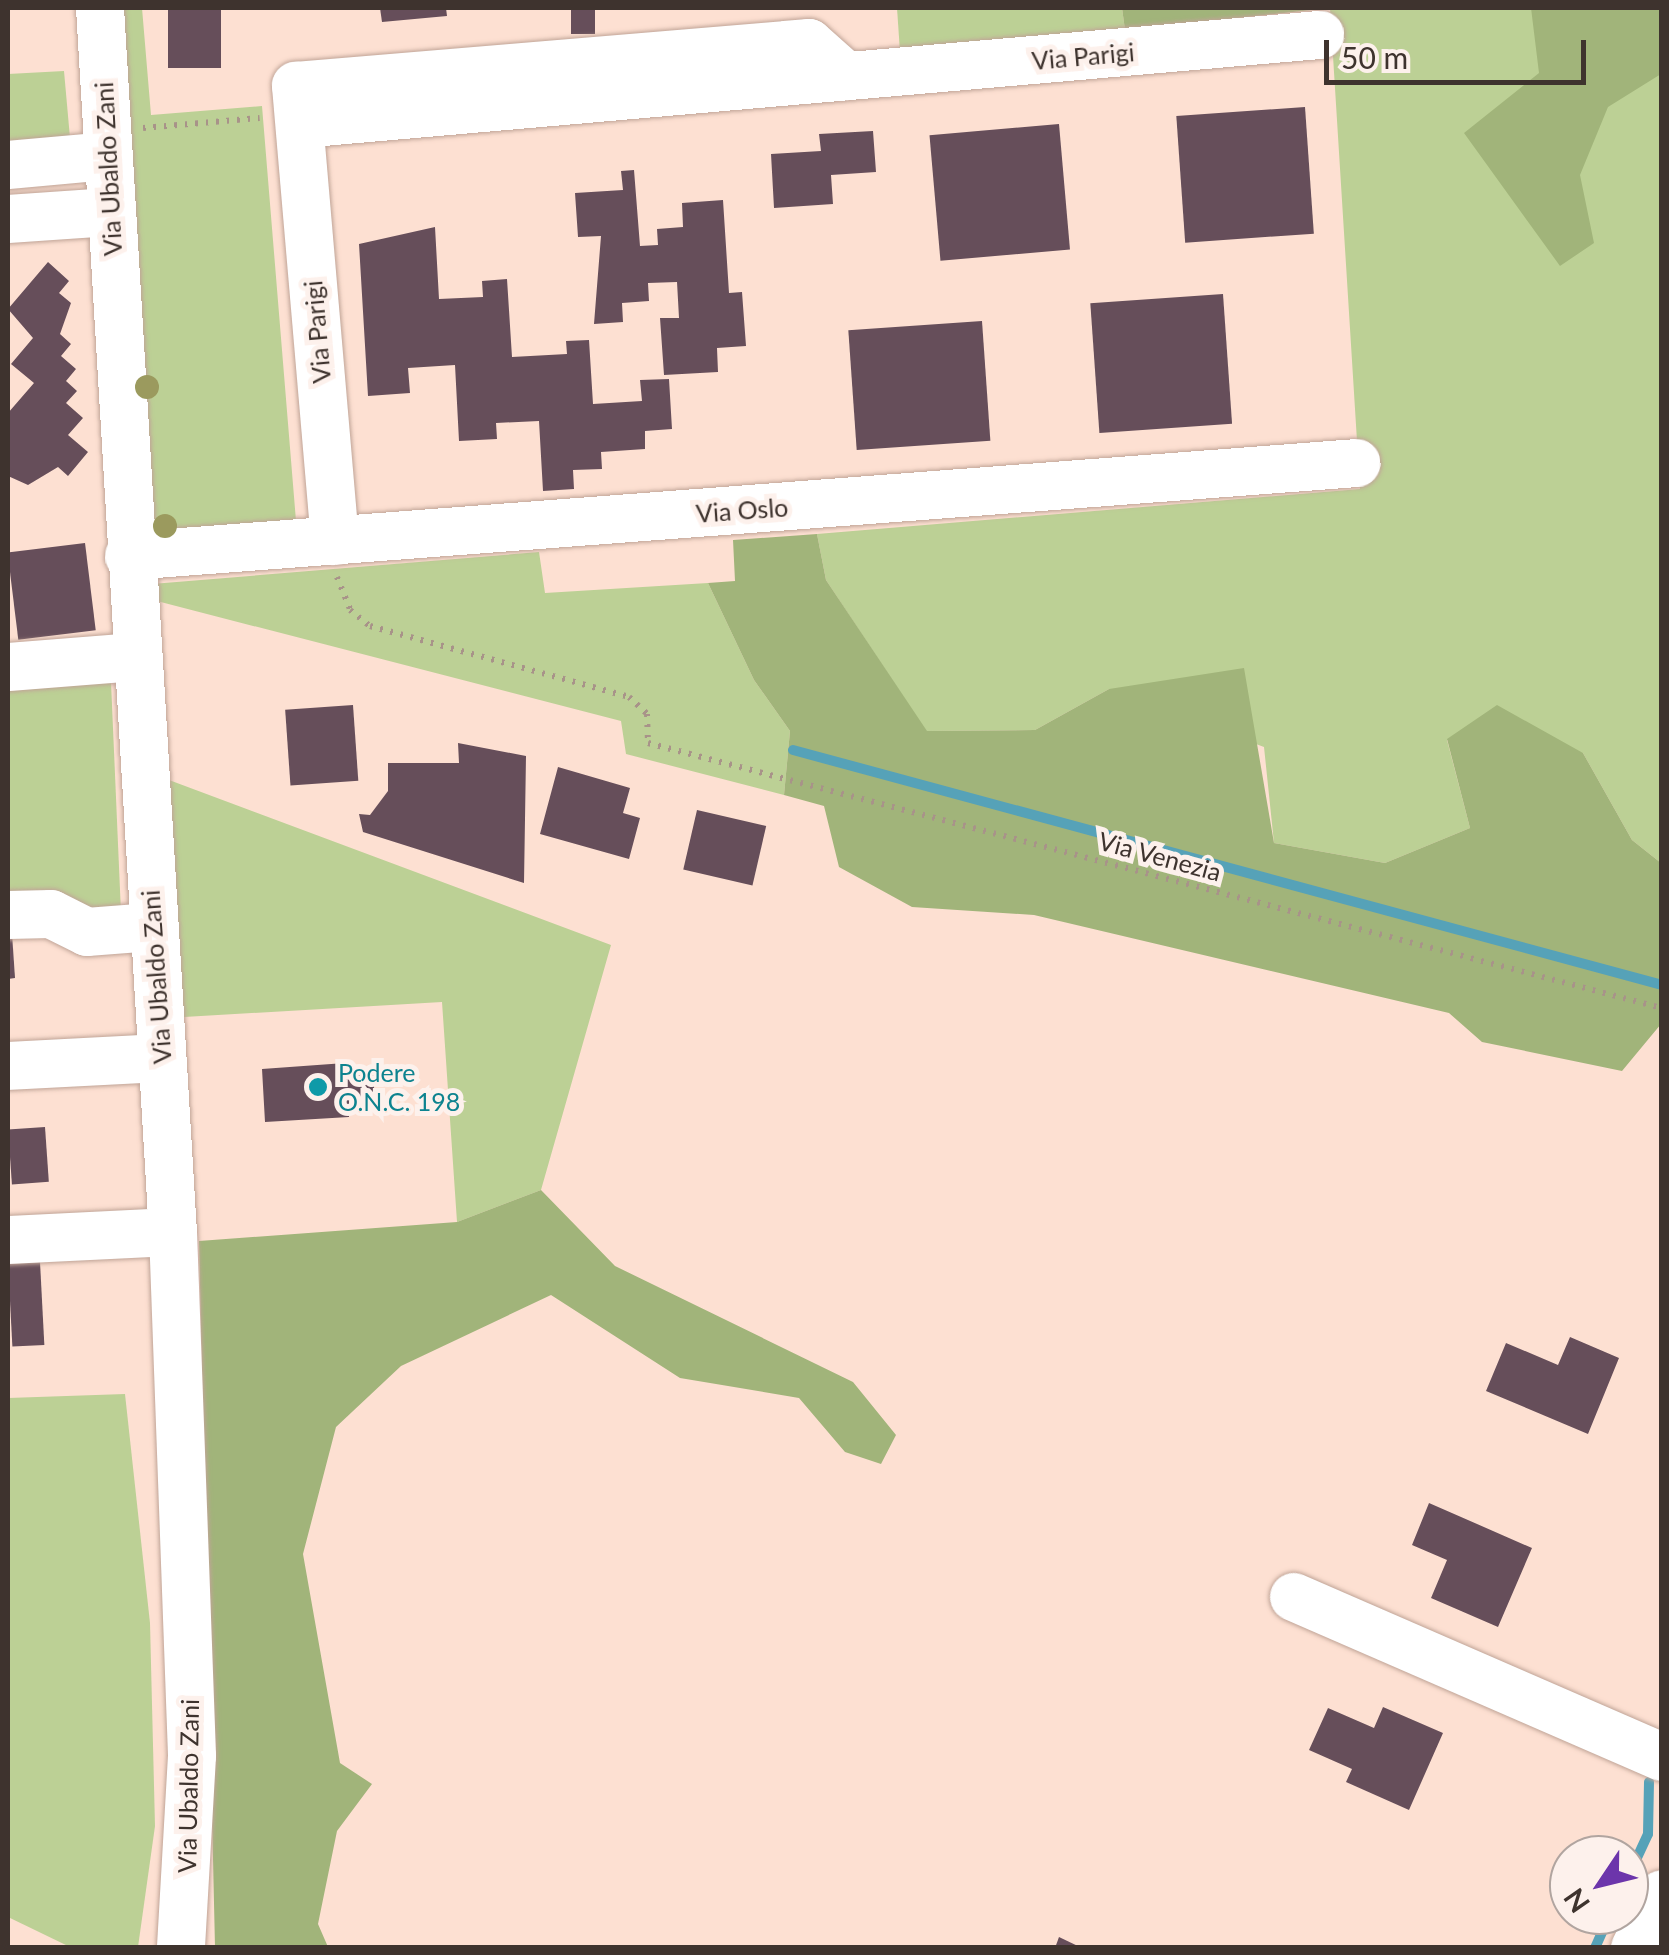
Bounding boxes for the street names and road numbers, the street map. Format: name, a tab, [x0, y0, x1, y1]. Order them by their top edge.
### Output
street label: Via Parigi	[1030, 37, 1136, 75]
street label: Via Ubaldo Zani	[88, 81, 128, 257]
street label: Via Parigi	[298, 279, 336, 385]
street label: Via Oslo	[695, 492, 789, 528]
street label: Via Venezia	[1095, 825, 1225, 887]
street label: Via Ubaldo Zani	[135, 889, 177, 1065]
street label: Via Ubaldo Zani	[171, 1699, 205, 1873]

